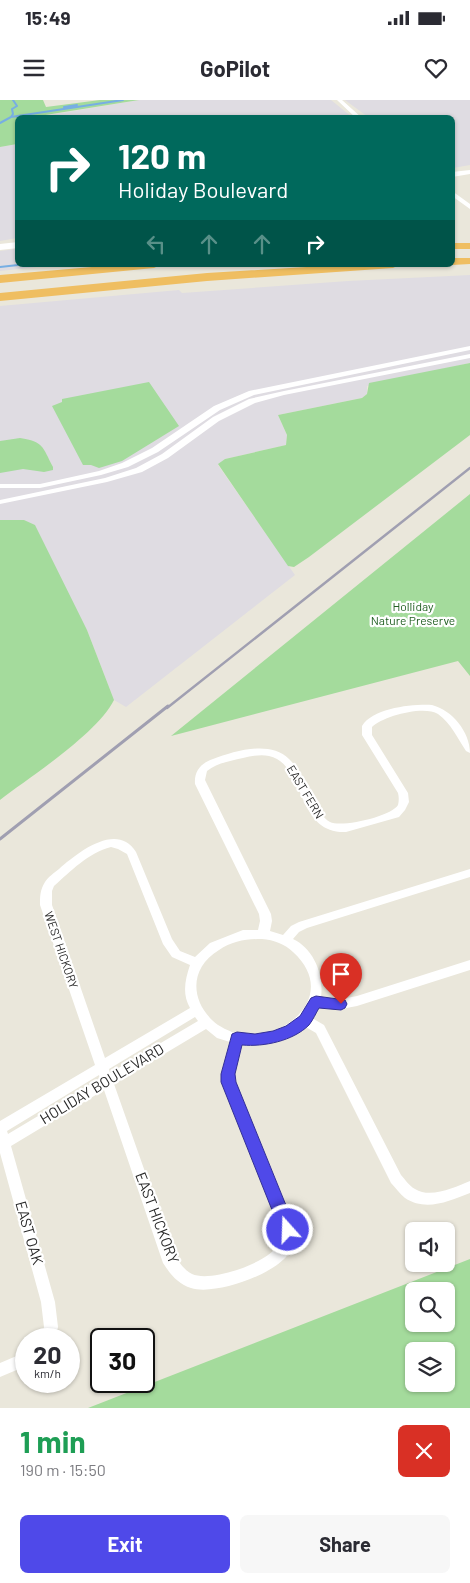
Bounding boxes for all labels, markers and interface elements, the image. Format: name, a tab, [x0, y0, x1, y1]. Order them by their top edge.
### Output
text: 15:49	[25, 6, 70, 29]
icon: menu	[20, 54, 48, 82]
icon: heart	[422, 54, 450, 82]
text: GoPilot	[200, 55, 270, 81]
text: 120 m	[118, 134, 206, 176]
icon: right	[35, 135, 100, 200]
text: Holiday Boulevard	[118, 176, 288, 202]
icon: left	[142, 230, 170, 258]
icon: ahead	[195, 230, 223, 258]
icon: ahead	[248, 230, 276, 258]
icon: right	[301, 230, 329, 258]
park label: Holliday Nature Preserve	[371, 599, 455, 627]
street label: EAST FERN	[284, 762, 327, 821]
street label: WEST HICKORY	[42, 909, 82, 990]
pin	[320, 953, 362, 1004]
icon: arrive	[327, 960, 355, 988]
street label: HOLIDAY BOULEVARD	[36, 1039, 167, 1127]
street label: EAST HICKORY	[132, 1169, 184, 1266]
street label: EAST OAK	[12, 1199, 48, 1267]
position arrow	[261, 1203, 313, 1255]
map controls	[405, 1222, 455, 1392]
button: sound	[405, 1222, 455, 1272]
button: search	[405, 1282, 455, 1332]
speed limit sign: 30	[90, 1328, 155, 1393]
text: 20	[33, 1339, 62, 1369]
button: layers	[405, 1342, 455, 1392]
text: km/h	[34, 1366, 61, 1380]
text: 1 min	[20, 1423, 86, 1459]
button: close	[398, 1425, 450, 1477]
text: 190 m · 15:50	[20, 1460, 106, 1479]
button: Exit	[20, 1515, 230, 1573]
button: Share	[240, 1515, 450, 1573]

